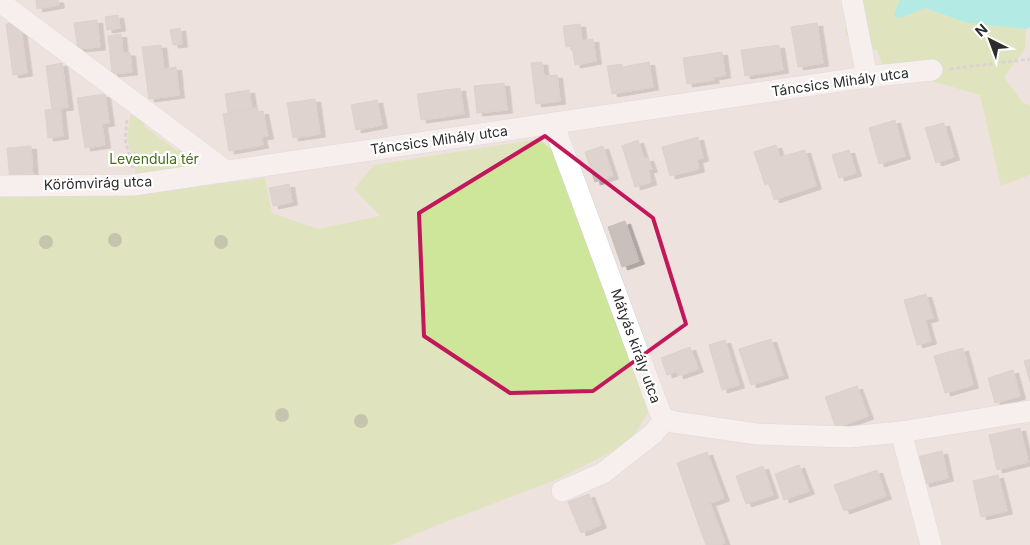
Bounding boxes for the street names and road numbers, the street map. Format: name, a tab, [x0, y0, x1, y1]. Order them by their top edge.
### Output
street label: Táncsics Mihály utca	[770, 63, 910, 100]
street label: Táncsics Mihály utca	[369, 121, 509, 158]
street label: Körömvirág utca	[44, 172, 152, 193]
street label: Mátyás király utca	[608, 286, 665, 405]

